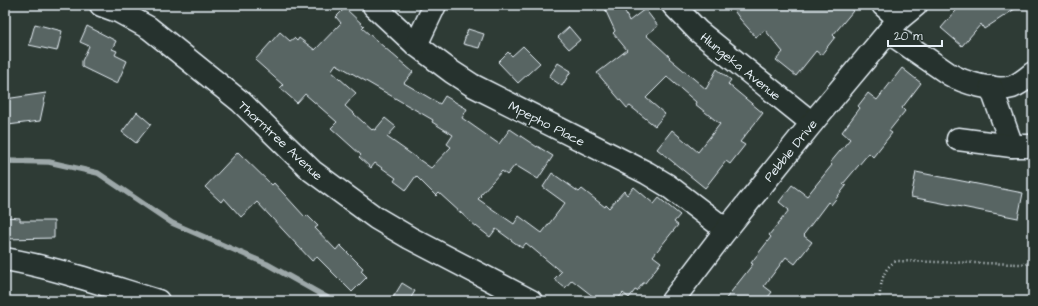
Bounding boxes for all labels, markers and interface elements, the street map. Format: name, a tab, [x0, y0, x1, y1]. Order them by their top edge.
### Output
scale bar	[888, 22, 942, 48]
text: 20 m	[894, 28, 923, 45]
street label: Hlungeka Avenue	[696, 29, 784, 106]
street label: Thorntree Avenue	[234, 97, 326, 185]
street label: Mpepho Place	[505, 97, 588, 151]
street label: Pebble Drive	[760, 116, 822, 186]

